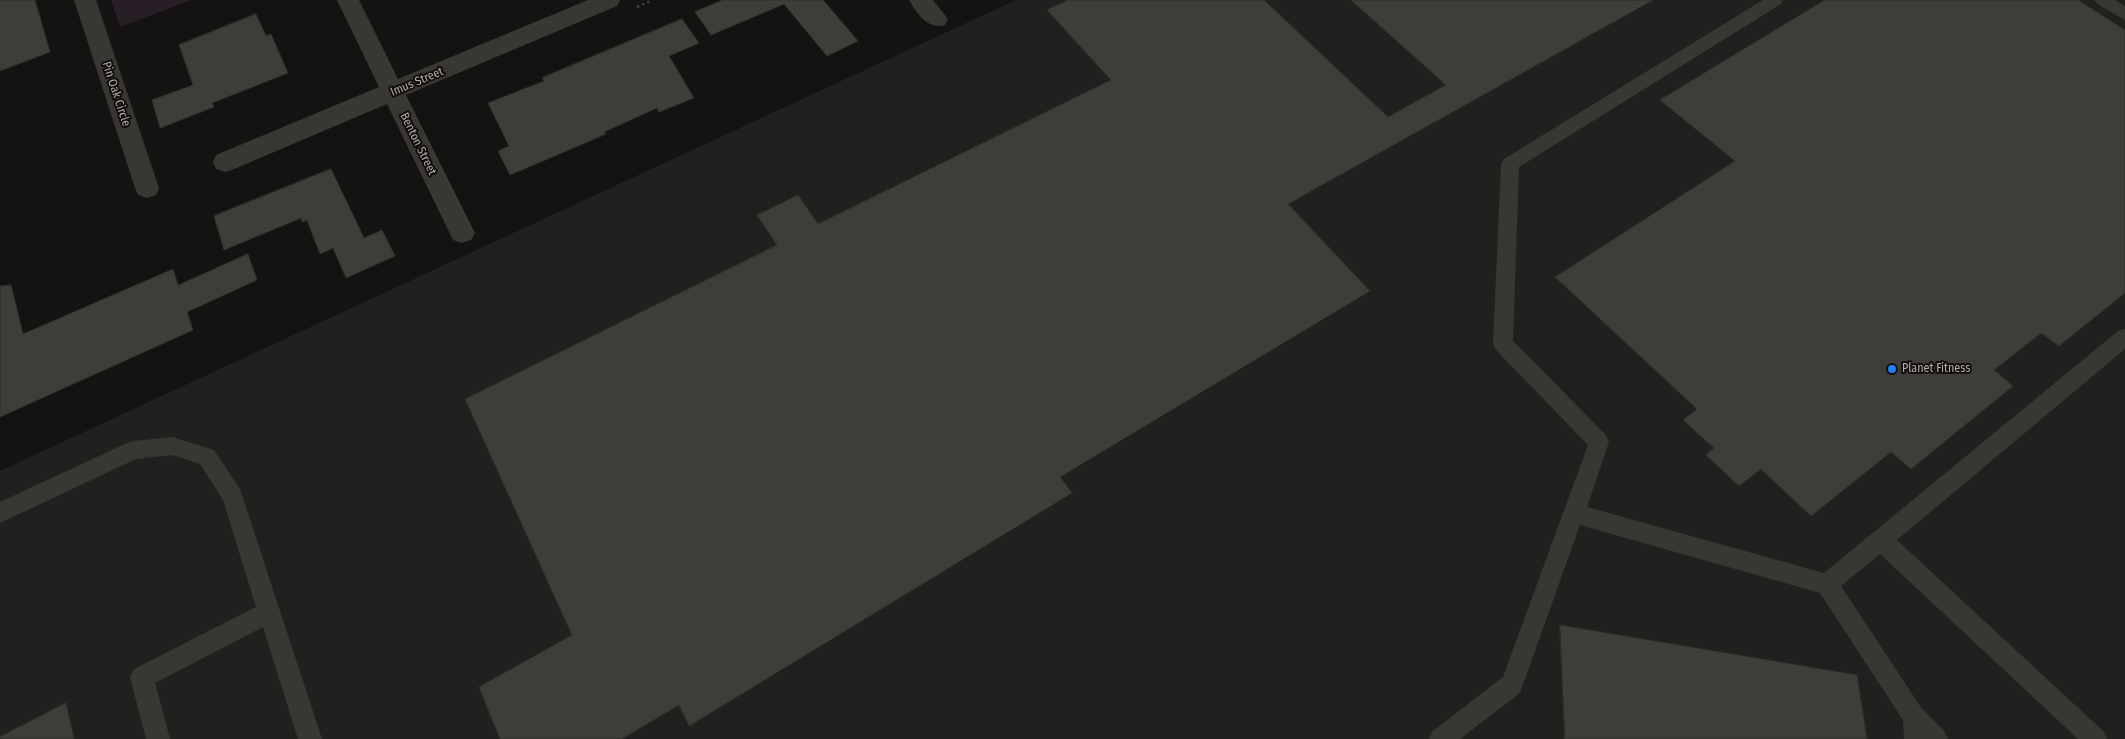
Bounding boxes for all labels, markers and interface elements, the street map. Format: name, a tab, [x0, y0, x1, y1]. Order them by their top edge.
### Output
street label: Pin Oak Circle	[99, 60, 133, 128]
street label: Imus Street	[388, 64, 446, 100]
street label: Benton Street	[397, 110, 439, 178]
place label: Planet Fitness	[1902, 362, 1970, 376]
marker: Planet Fitness	[1886, 363, 1898, 375]

